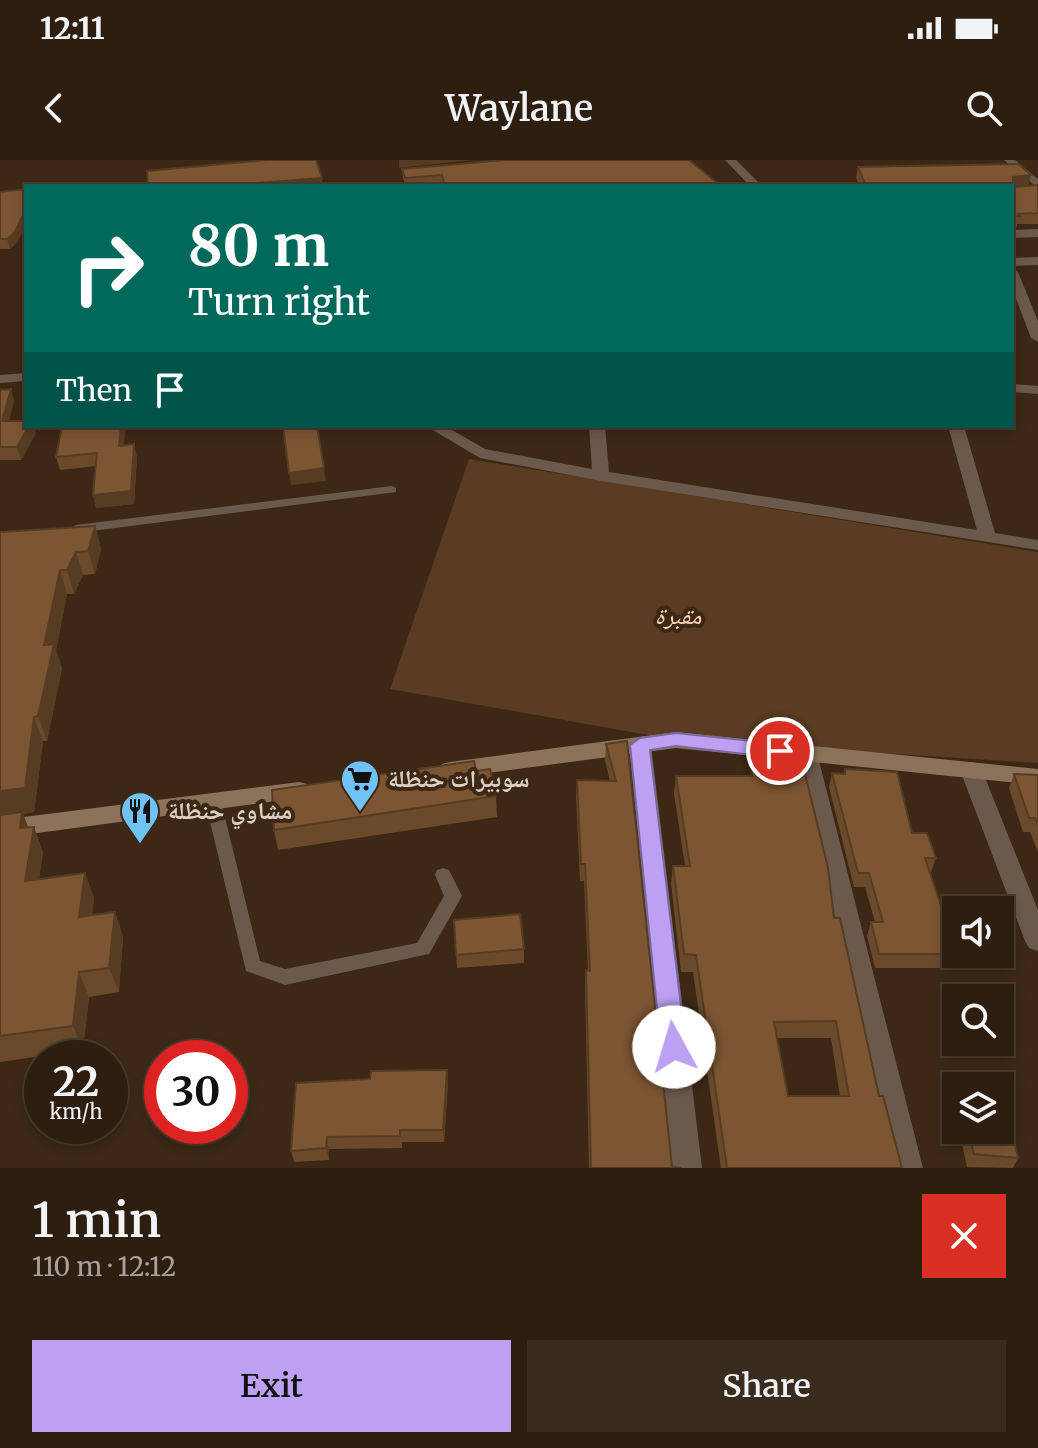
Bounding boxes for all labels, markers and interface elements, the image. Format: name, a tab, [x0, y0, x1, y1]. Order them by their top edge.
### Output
text: 12:11	[40, 9, 105, 47]
icon: back	[32, 86, 76, 130]
text: Waylane	[445, 86, 593, 131]
icon: search	[962, 86, 1006, 130]
text: 80 m	[188, 211, 329, 281]
icon: right	[56, 216, 160, 320]
text: Turn right	[188, 280, 370, 325]
icon: arrive	[148, 368, 192, 412]
text: Then	[56, 371, 132, 409]
park label: مقبرة	[655, 600, 701, 631]
pin	[746, 717, 814, 785]
icon: arrive	[758, 729, 802, 773]
supermarket icon: سوبيرات حنظلة	[339, 758, 381, 813]
place label: سوبيرات حنظلة	[388, 763, 530, 794]
restaurant icon: مشاوي حنظلة	[119, 790, 161, 845]
place label: مشاوي حنظلة	[168, 795, 292, 830]
map controls	[942, 896, 1014, 1144]
button: sound	[942, 896, 1014, 968]
button: search	[942, 984, 1014, 1056]
position arrow	[632, 1005, 716, 1089]
speed limit sign: 30	[144, 1040, 248, 1144]
text: 22	[53, 1057, 99, 1107]
button: layers	[942, 1072, 1014, 1144]
text: km/h	[50, 1099, 102, 1124]
text: 1 min	[32, 1190, 161, 1250]
button: close	[922, 1194, 1006, 1278]
text: 110 m · 12:12	[32, 1250, 176, 1283]
button: Exit	[32, 1340, 511, 1432]
button: Share	[527, 1340, 1006, 1432]

